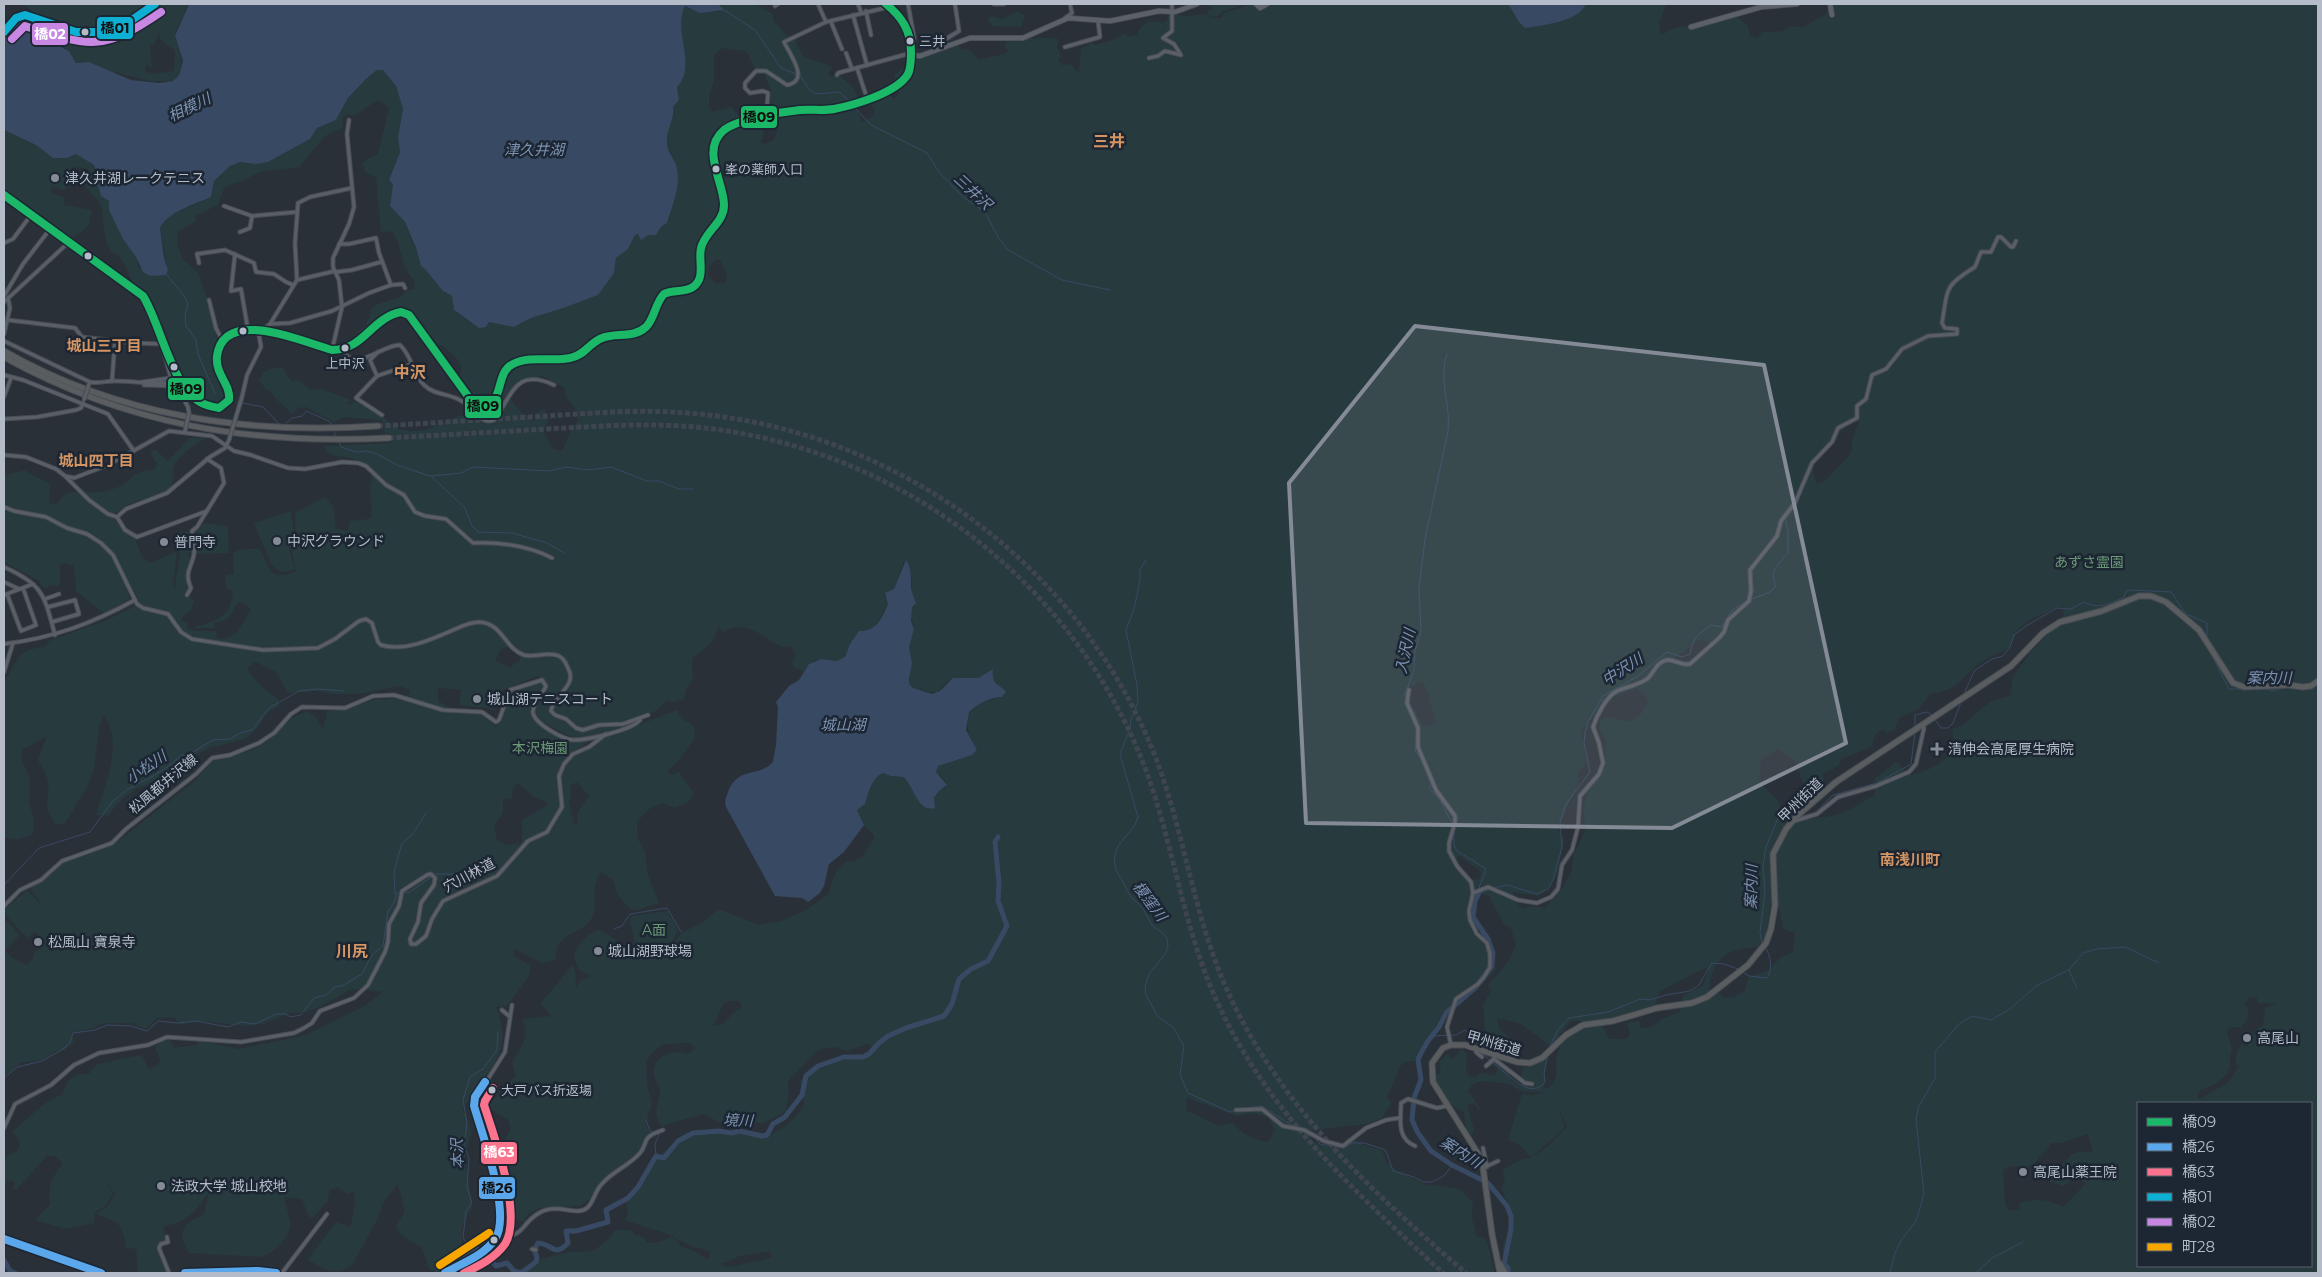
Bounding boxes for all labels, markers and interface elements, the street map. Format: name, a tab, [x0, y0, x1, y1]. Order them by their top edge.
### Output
line badge: 橋01	[96, 16, 134, 40]
text: 橋01	[101, 19, 129, 37]
line badge: 橋02	[31, 22, 69, 46]
text: 橋02	[34, 25, 66, 43]
unlabelled marker	[80, 27, 90, 37]
place label: 三井	[919, 33, 945, 49]
marker: 三井	[905, 36, 915, 46]
water label: 相模川	[165, 88, 215, 125]
line badge: 橋09	[740, 105, 778, 129]
text: 橋09	[743, 108, 775, 126]
district label: 三井	[1093, 132, 1125, 151]
water label: 津久井湖	[504, 140, 566, 159]
place label: 峯の薬師入口	[725, 161, 803, 177]
marker: 峯の薬師入口	[711, 164, 721, 174]
place label: 津久井湖レークテニス	[65, 169, 205, 187]
water label: 三井沢	[950, 169, 997, 215]
marker: 津久井湖レークテニス	[49, 172, 61, 184]
unlabelled marker	[83, 251, 93, 261]
unlabelled marker	[238, 326, 248, 336]
district label: 城山三丁目	[66, 336, 142, 355]
marker: 上中沢	[340, 343, 350, 353]
place label: 上中沢	[325, 355, 365, 371]
unlabelled marker	[169, 362, 179, 372]
district label: 中沢	[394, 363, 426, 382]
line badge: 橋09	[167, 377, 205, 401]
text: 橋09	[170, 380, 202, 398]
line badge: 橋09	[464, 395, 502, 419]
text: 橋09	[467, 397, 499, 415]
district label: 城山四丁目	[58, 451, 134, 470]
place label: 中沢グラウンド	[287, 532, 385, 550]
place label: 普門寺	[174, 533, 216, 551]
marker: 中沢グラウンド	[271, 535, 283, 547]
marker: 普門寺	[158, 536, 170, 548]
park label: あずさ霊園	[2054, 553, 2124, 571]
water label: 入沢川	[1391, 625, 1419, 675]
water label: 中沢川	[1598, 648, 1648, 689]
water label: 案内川	[2246, 668, 2293, 687]
place label: 城山湖テニスコート	[487, 690, 613, 708]
marker: 城山湖テニスコート	[471, 693, 483, 705]
water label: 城山湖	[820, 715, 867, 734]
park label: 本沢梅園	[512, 739, 568, 757]
place label: 清伸会高尾厚生病院	[1948, 740, 2074, 758]
marker: 清伸会高尾厚生病院	[1930, 742, 1944, 756]
water label: 小松川	[122, 745, 172, 787]
street label: 松風都井沢線	[125, 750, 201, 818]
street label: 甲州街道	[1774, 774, 1826, 826]
district label: 南浅川町	[1880, 850, 1940, 869]
street label: 穴川林道	[440, 854, 498, 896]
water label: 案内川	[1741, 862, 1761, 910]
water label: 榎窪川	[1129, 877, 1172, 926]
park label: A面	[642, 921, 666, 939]
place label: 松風山 寶泉寺	[48, 933, 136, 951]
marker: 松風山 寶泉寺	[32, 936, 44, 948]
district label: 川尻	[336, 942, 368, 961]
place label: 城山湖野球場	[608, 942, 692, 960]
marker: 城山湖野球場	[592, 945, 604, 957]
street label: 甲州街道	[1465, 1027, 1523, 1059]
place label: 高尾山	[2257, 1029, 2299, 1047]
marker: 高尾山	[2241, 1032, 2253, 1044]
place label: 大戸バス折返場	[501, 1082, 592, 1098]
marker: 大戸バス折返場	[487, 1085, 497, 1095]
legend	[2137, 1102, 2312, 1267]
water label: 境川	[723, 1110, 755, 1130]
text: 橋09	[2182, 1112, 2216, 1131]
water label: 案内川	[1437, 1132, 1487, 1173]
water label: 本沢	[447, 1137, 467, 1169]
text: 橋26	[2182, 1137, 2215, 1156]
line badge: 橋63	[480, 1141, 518, 1165]
text: 橋63	[483, 1143, 515, 1161]
text: 橋63	[2182, 1162, 2215, 1181]
place label: 高尾山薬王院	[2033, 1163, 2117, 1181]
marker: 高尾山薬王院	[2017, 1166, 2029, 1178]
line badge: 橋26	[478, 1176, 516, 1200]
place label: 法政大学 城山校地	[171, 1177, 287, 1195]
text: 橋26	[481, 1179, 513, 1197]
marker: 法政大学 城山校地	[155, 1180, 167, 1192]
text: 橋01	[2182, 1187, 2212, 1206]
text: 橋02	[2182, 1212, 2215, 1231]
unlabelled marker	[489, 1235, 499, 1245]
text: 町28	[2182, 1237, 2215, 1256]

